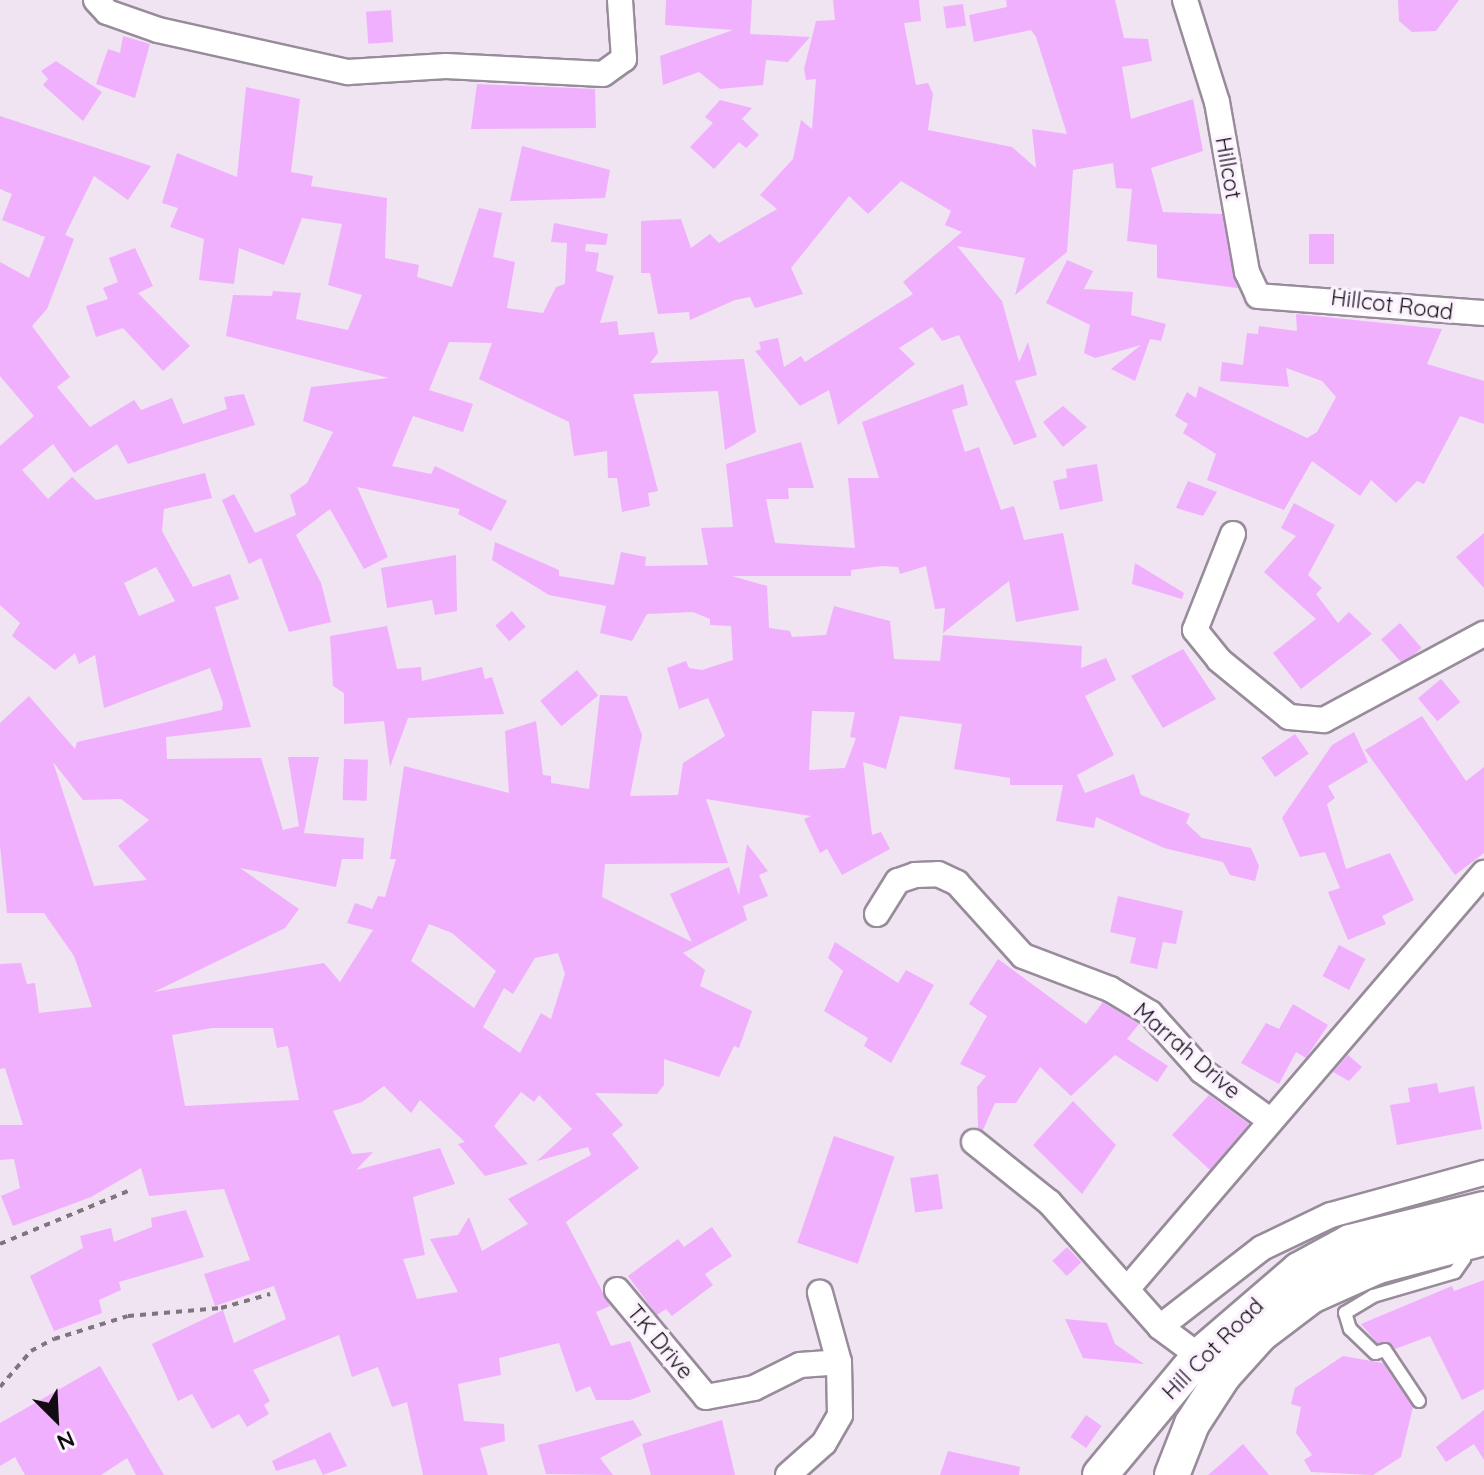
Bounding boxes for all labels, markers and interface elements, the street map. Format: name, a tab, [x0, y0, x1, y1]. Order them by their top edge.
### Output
street label: Hillcot	[1210, 135, 1246, 201]
street label: Hillcot Road	[1329, 284, 1455, 326]
street label: Marrah Drive	[1128, 997, 1246, 1105]
street label: Hill Cot Road	[1157, 1293, 1269, 1405]
street label: T.K Drive	[621, 1299, 699, 1385]
north arrow	[16, 1379, 96, 1459]
text: N	[53, 1425, 79, 1457]

